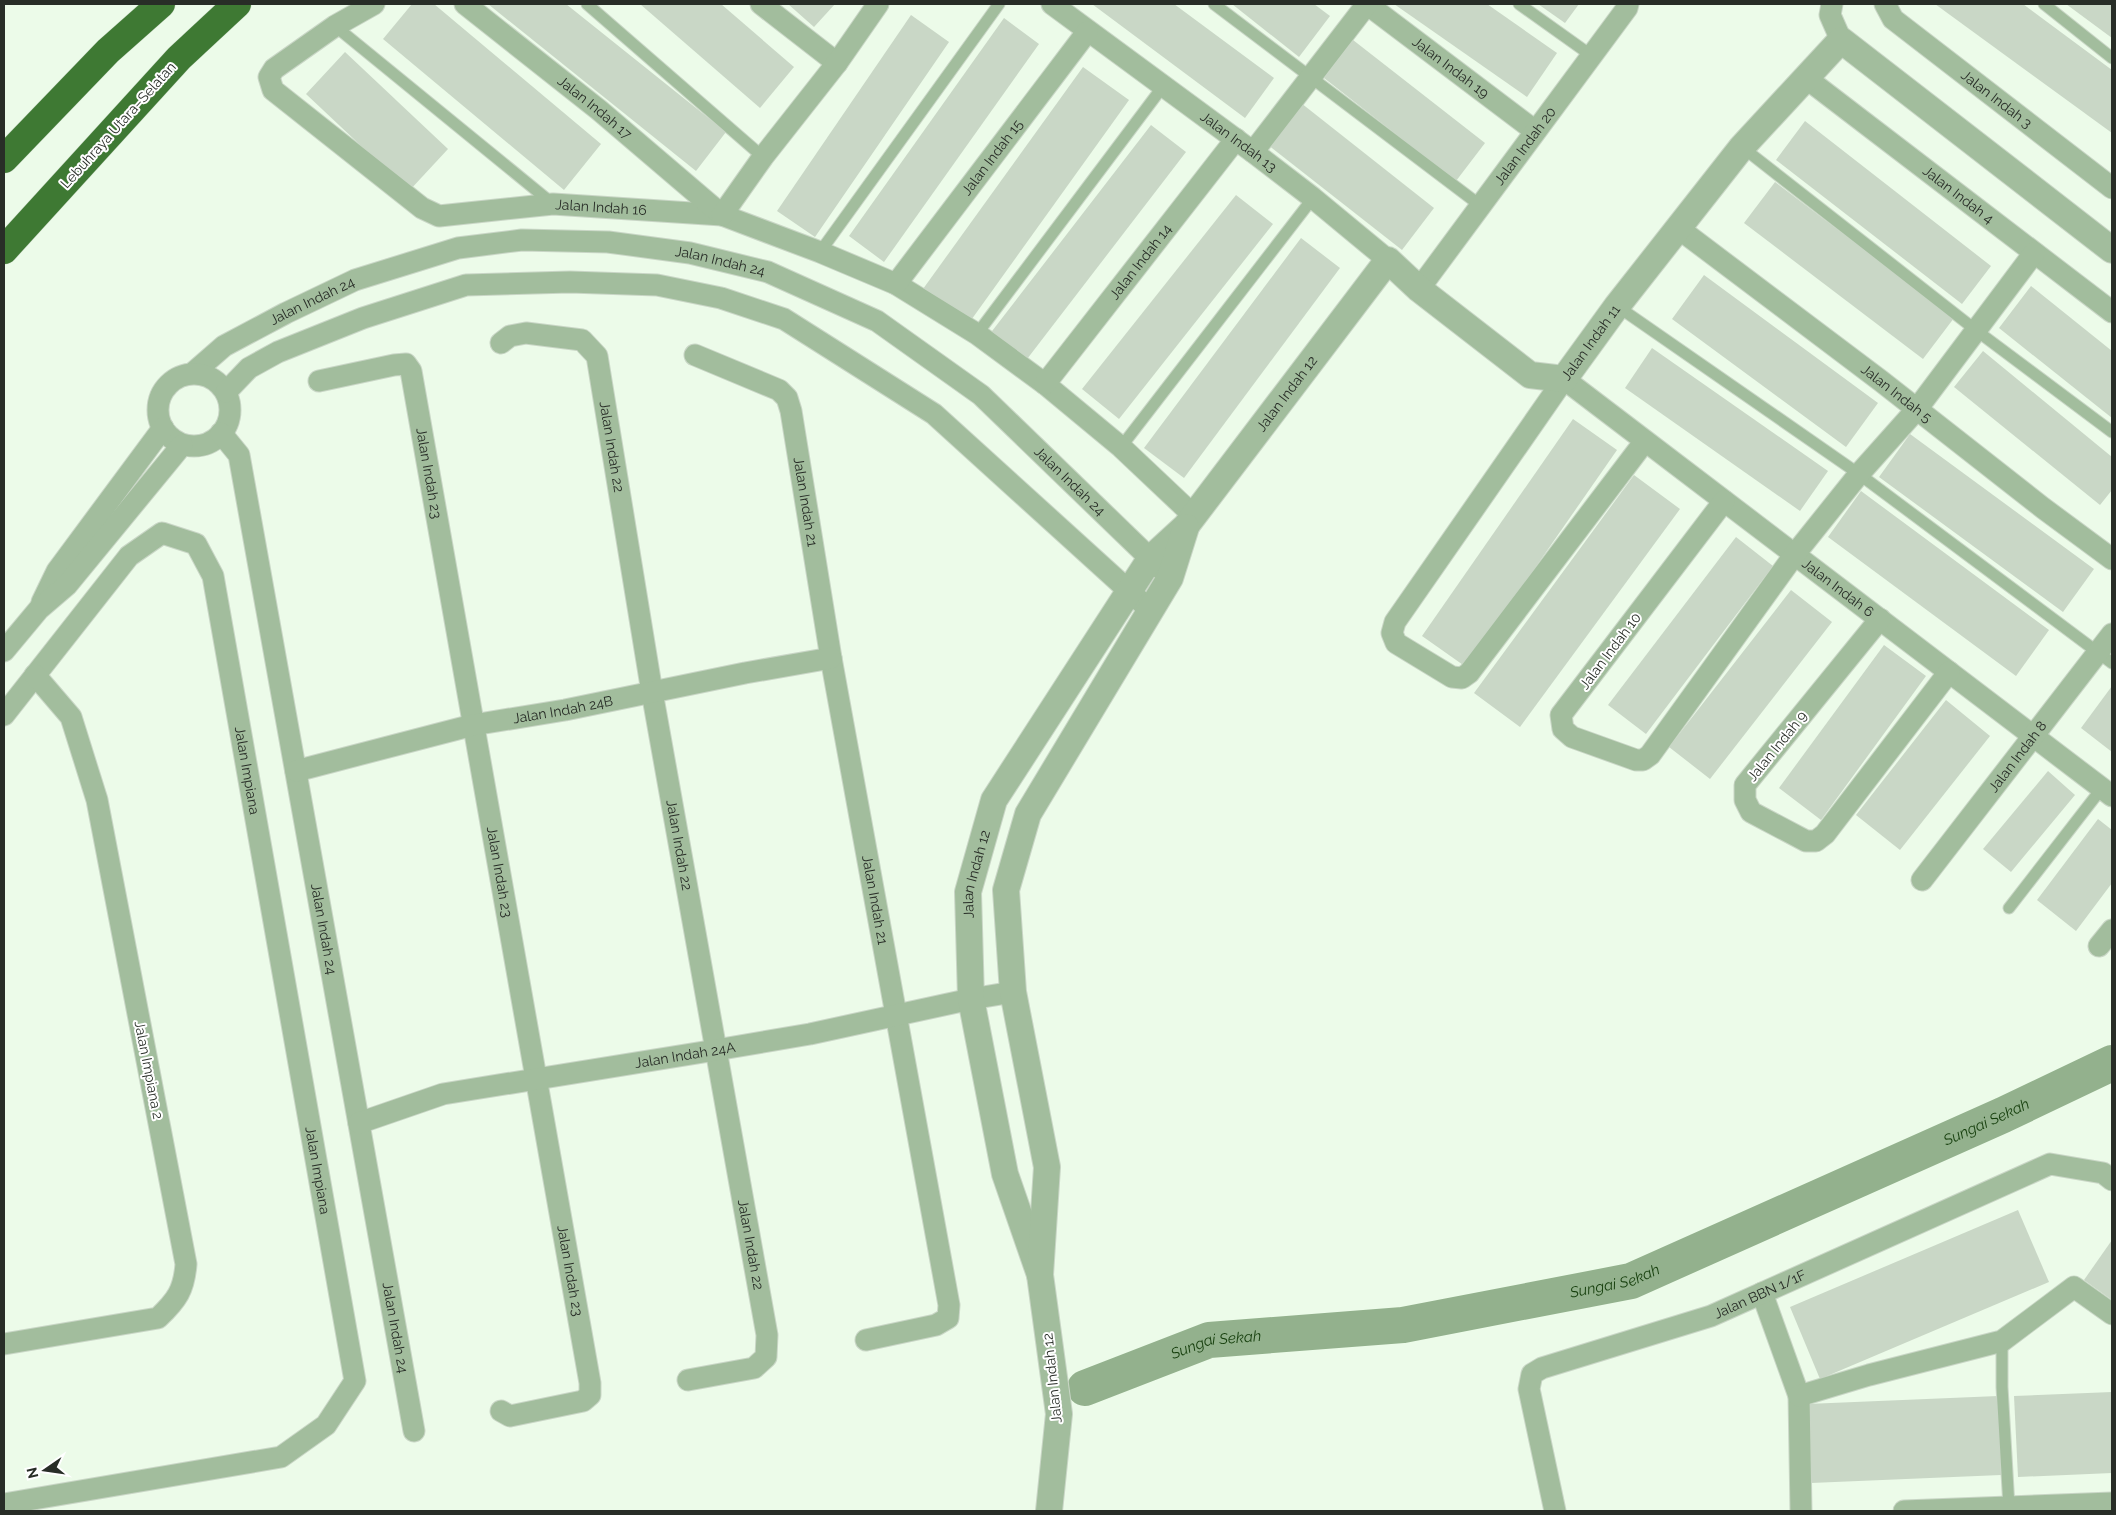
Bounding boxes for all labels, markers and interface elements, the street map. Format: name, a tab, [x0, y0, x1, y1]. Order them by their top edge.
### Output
street label: Jalan Indah 19	[1409, 33, 1492, 101]
street label: Lebuhraya Utara–Selatan	[57, 59, 179, 191]
street label: Jalan Indah 3	[1958, 67, 2035, 131]
street label: Jalan Indah 17	[555, 73, 635, 143]
street label: Jalan Indah 20	[1491, 104, 1559, 188]
street label: Jalan Indah 13	[1198, 108, 1280, 175]
street label: Jalan Indah 15	[958, 116, 1026, 198]
street label: Jalan Indah 4	[1920, 162, 1997, 227]
street label: Jalan Indah 16	[555, 196, 647, 218]
street label: Jalan Indah 14	[1106, 221, 1175, 303]
street label: Jalan Indah 24	[674, 243, 767, 279]
street label: Jalan Indah 24	[267, 273, 357, 328]
street label: Jalan Indah 11	[1558, 302, 1623, 383]
street label: Jalan Indah 12	[1253, 353, 1320, 434]
street label: Jalan Indah 5	[1858, 361, 1935, 426]
street label: Jalan Indah 22	[597, 400, 627, 493]
street label: Jalan Indah 23	[413, 426, 445, 520]
street label: Jalan Indah 24	[1031, 443, 1109, 519]
street label: Jalan Indah 21	[791, 456, 821, 548]
street label: Jalan Indah 6	[1799, 555, 1877, 620]
street label: Jalan Indah 10	[1576, 610, 1644, 692]
street label: Jalan Indah 24B	[512, 692, 614, 726]
street label: Jalan Indah 9	[1744, 708, 1810, 784]
street label: Jalan Indah 8	[1985, 718, 2050, 795]
street label: Jalan Impiana	[232, 725, 263, 816]
street label: Jalan Indah 22	[663, 798, 695, 892]
street label: Jalan Indah 23	[484, 825, 515, 919]
street label: Jalan Indah 12	[960, 828, 993, 919]
street label: Jalan Indah 21	[859, 854, 891, 946]
street label: Jalan Indah 24	[308, 882, 340, 976]
street label: Jalan Impiana 2	[132, 1020, 166, 1120]
street label: Jalan Indah 24A	[634, 1039, 737, 1071]
water label: Sungai Sekah	[1940, 1095, 2032, 1150]
street label: Jalan Impiana	[302, 1125, 333, 1216]
street label: Jalan Indah 22	[735, 1198, 767, 1291]
street label: Jalan Indah 23	[554, 1224, 586, 1317]
water label: Sungai Sekah	[1567, 1260, 1663, 1302]
street label: Jalan BBN 1/1F	[1711, 1267, 1808, 1322]
street label: Jalan Indah 24	[379, 1281, 412, 1375]
water label: Sungai Sekah	[1167, 1327, 1262, 1363]
street label: Jalan Indah 12	[1039, 1332, 1065, 1424]
north arrow	[20, 1445, 70, 1495]
text: N	[23, 1466, 41, 1480]

